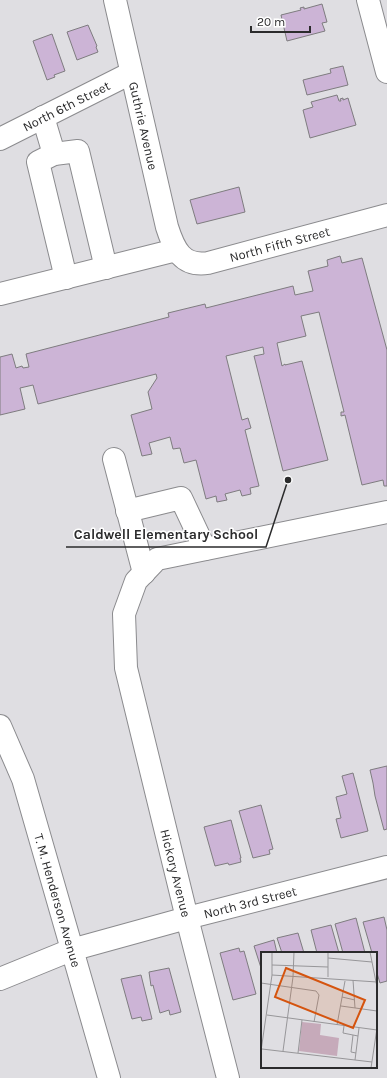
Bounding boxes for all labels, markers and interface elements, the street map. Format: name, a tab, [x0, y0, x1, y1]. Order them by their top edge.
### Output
scale bar	[251, 8, 310, 34]
text: 20 m	[257, 15, 285, 29]
street label: North 6th Street	[20, 78, 112, 134]
street label: Guthrie Avenue	[126, 80, 161, 172]
street label: North Fifth Street	[228, 224, 332, 265]
callout: Caldwell Elementary School	[66, 521, 266, 547]
text: Caldwell Elementary School	[74, 526, 258, 543]
street label: Hickory Avenue	[157, 827, 194, 919]
street label: T. M. Henderson Avenue	[31, 832, 84, 969]
street label: North 3rd Street	[202, 883, 298, 921]
inset map	[261, 952, 377, 1068]

